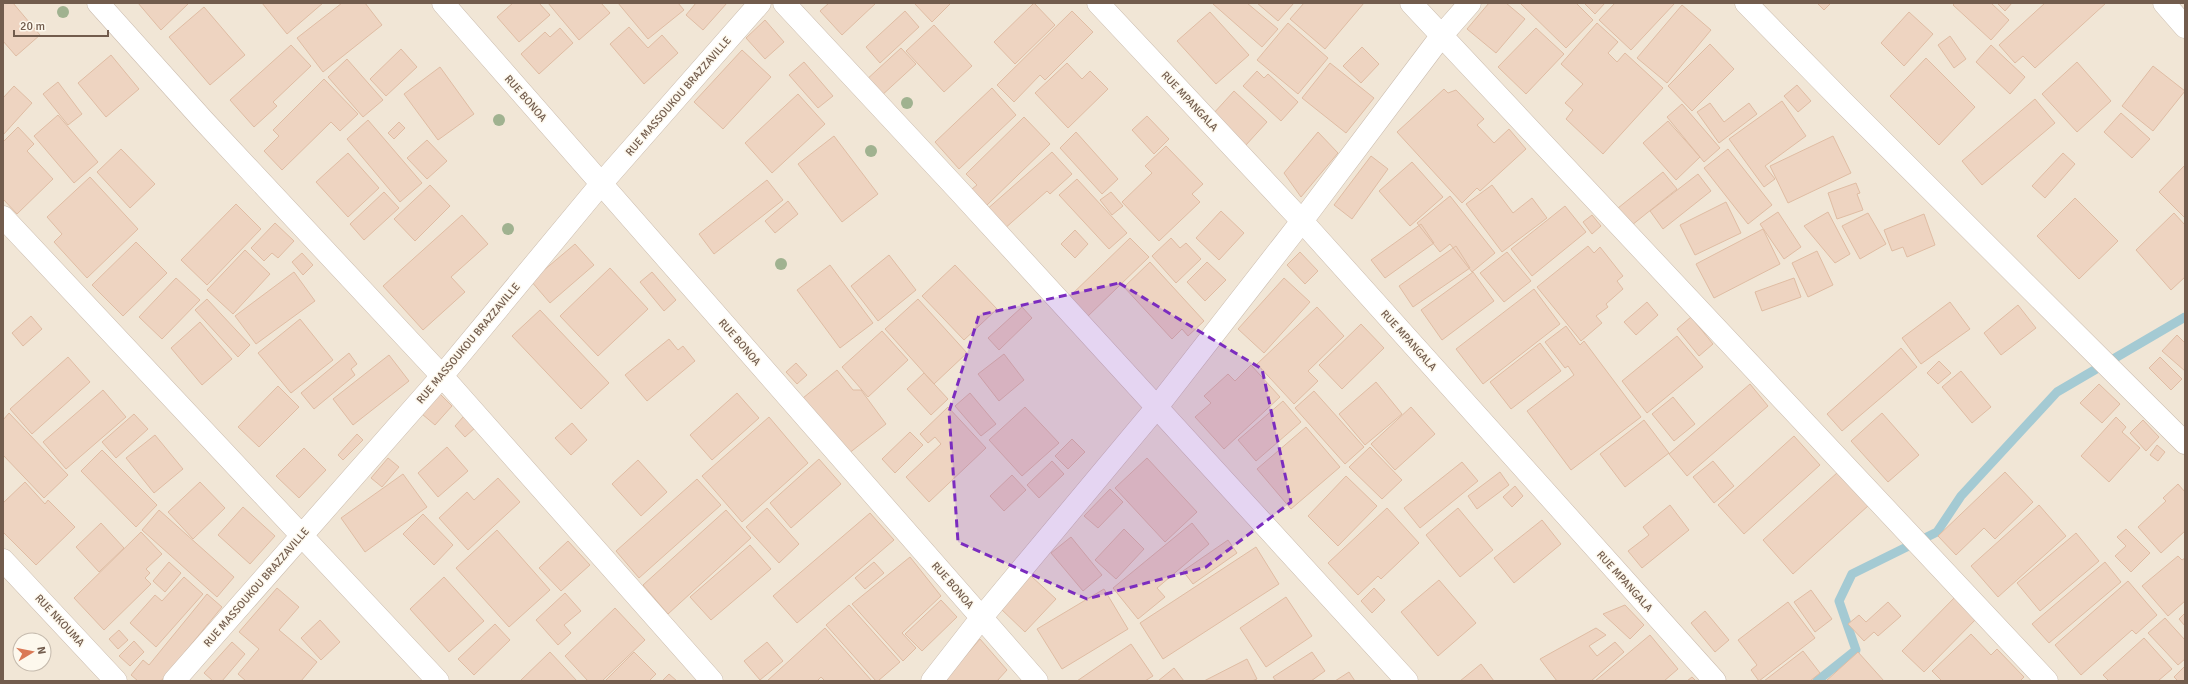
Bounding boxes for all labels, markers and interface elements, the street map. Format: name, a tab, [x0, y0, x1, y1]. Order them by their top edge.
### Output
scale bar	[14, 12, 108, 38]
text: 20 m	[20, 19, 45, 34]
street label: RUE MASSOUKOU BRAZZAVILLE	[623, 34, 734, 159]
street label: RUE MPANGALA	[1159, 69, 1221, 134]
street label: RUE BONOA	[502, 72, 550, 125]
street label: RUE MASSOUKOU BRAZZAVILLE	[414, 280, 523, 406]
street label: RUE MPANGALA	[1378, 307, 1439, 374]
street label: RUE BONOA	[716, 316, 764, 369]
street label: RUE MASSOUKOU BRAZZAVILLE	[201, 525, 312, 650]
street label: RUE MPANGALA	[1594, 548, 1655, 615]
street label: RUE BONOA	[929, 559, 977, 612]
street label: RUE NKOUMA	[32, 591, 88, 649]
north arrow	[12, 632, 52, 672]

